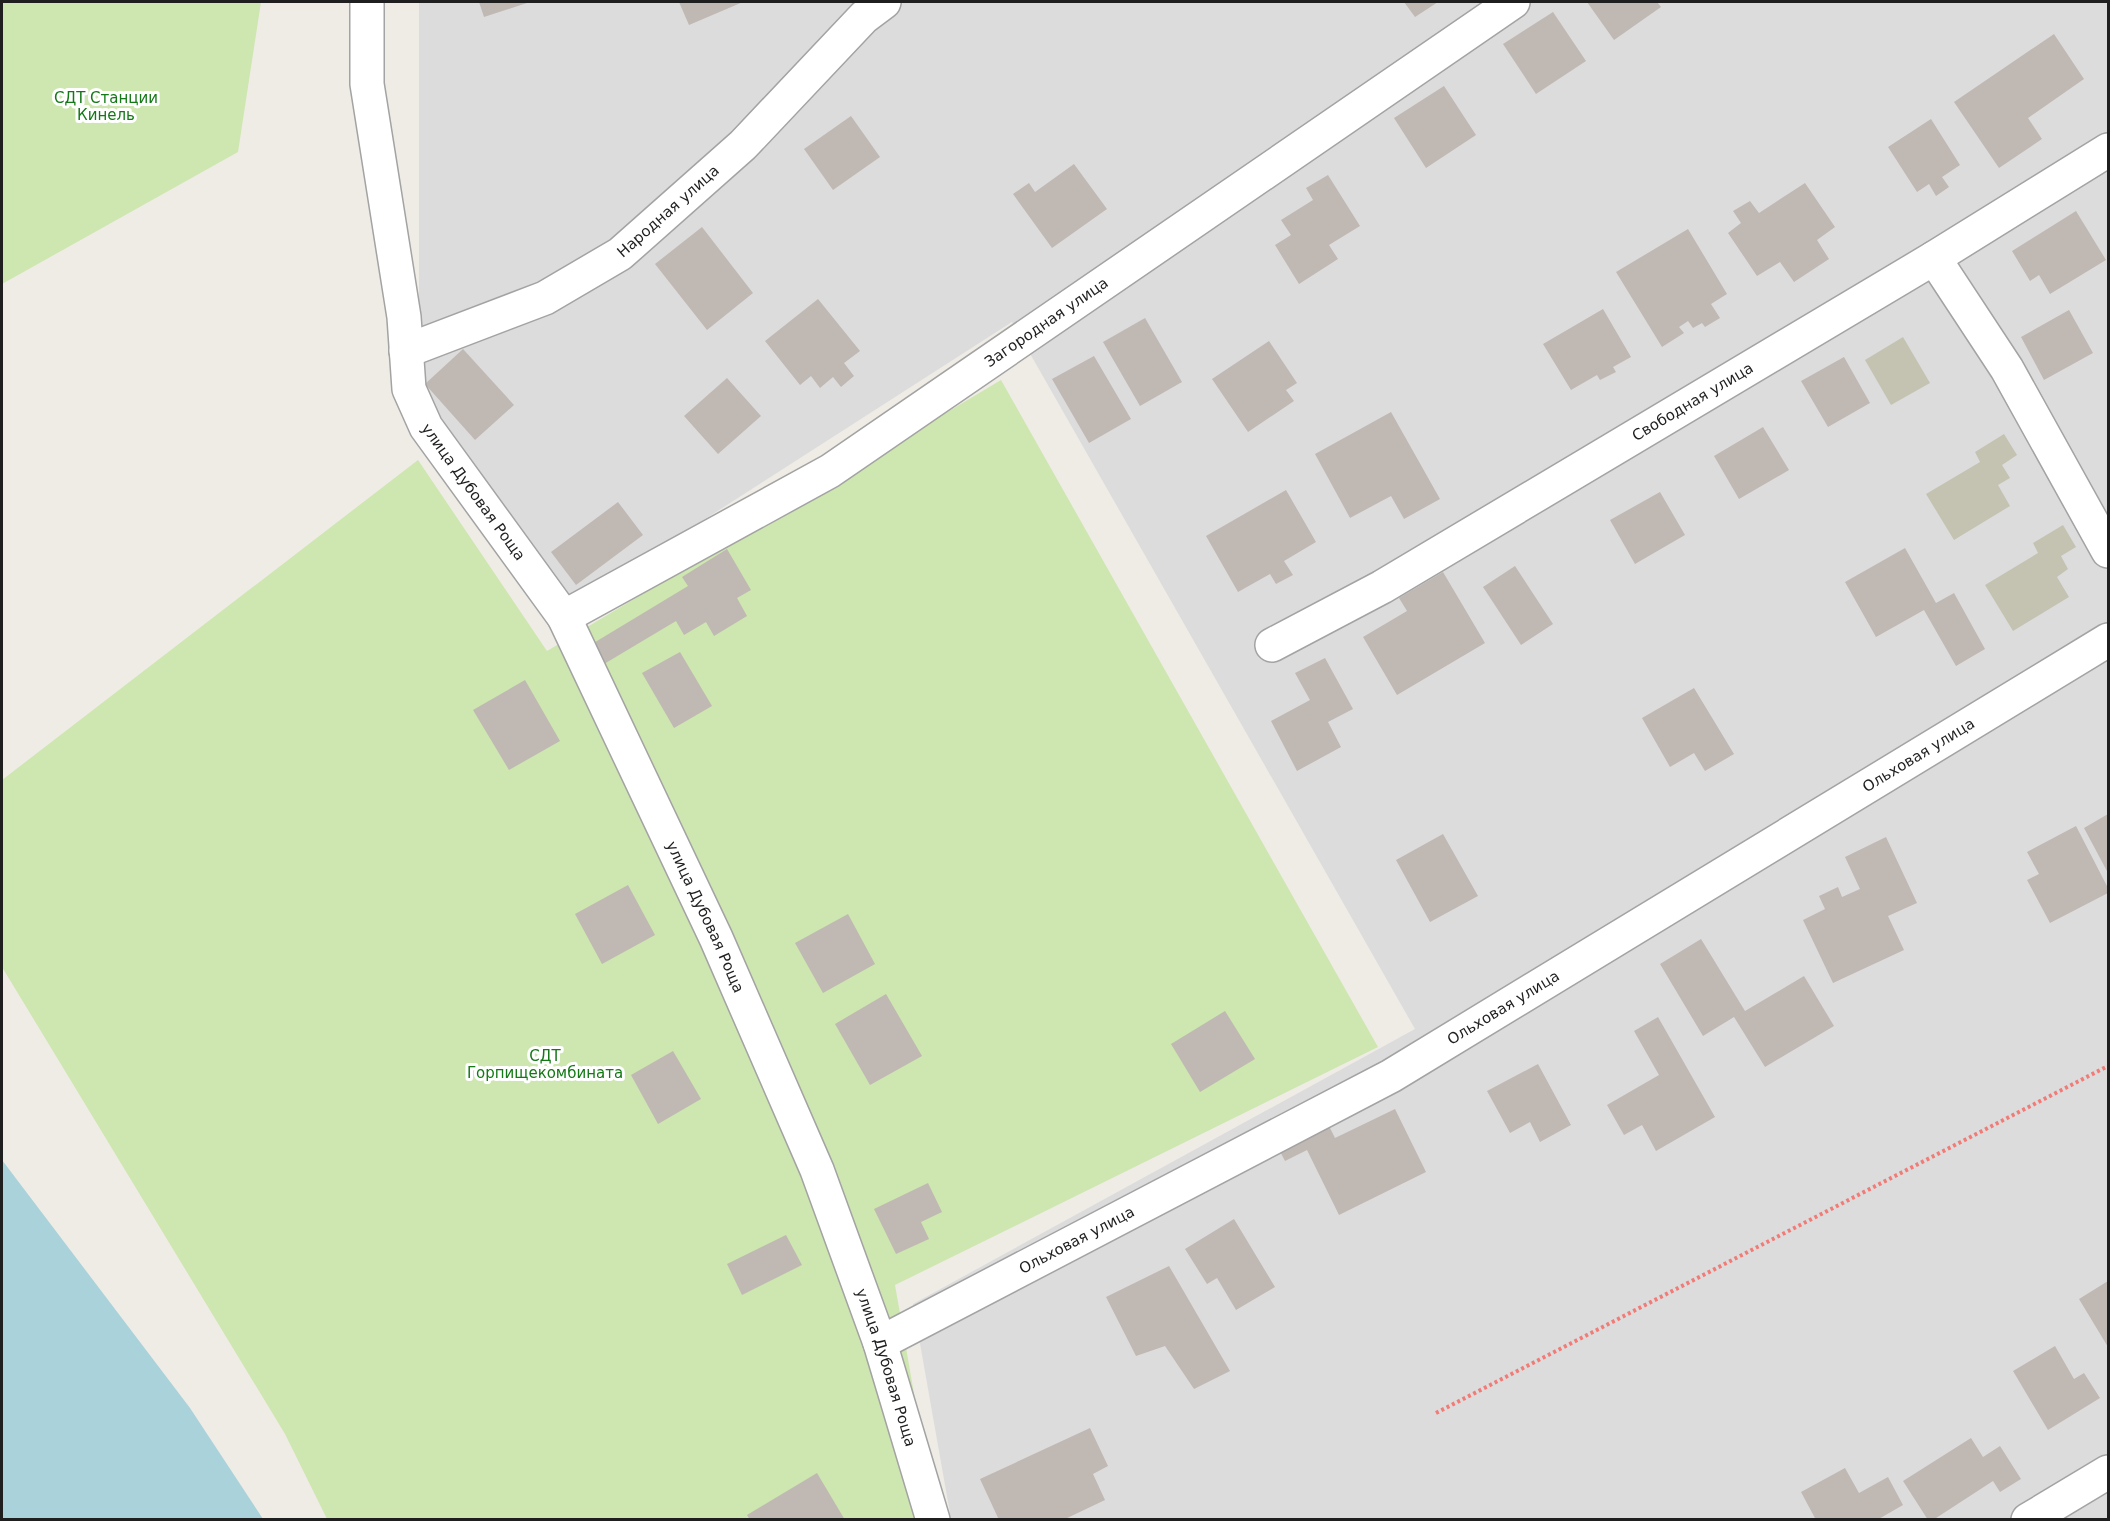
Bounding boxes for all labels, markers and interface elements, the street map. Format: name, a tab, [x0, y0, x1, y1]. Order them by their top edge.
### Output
park label: СДТ Станции Кинель	[54, 89, 158, 124]
street label: Народная улица	[613, 161, 723, 261]
street label: Загородная улица	[981, 274, 1112, 371]
street label: Свободная улица	[1629, 359, 1756, 445]
street label: улица Дубовая Роща	[417, 420, 529, 564]
street label: Ольховая улица	[1859, 714, 1978, 796]
street label: улица Дубовая Роща	[662, 838, 748, 995]
street label: Ольховая улица	[1444, 967, 1563, 1049]
park label: СДТ Горпищекомбината	[467, 1047, 623, 1082]
street label: Ольховая улица	[1016, 1203, 1138, 1278]
street label: улица Дубовая Роща	[852, 1286, 919, 1449]

